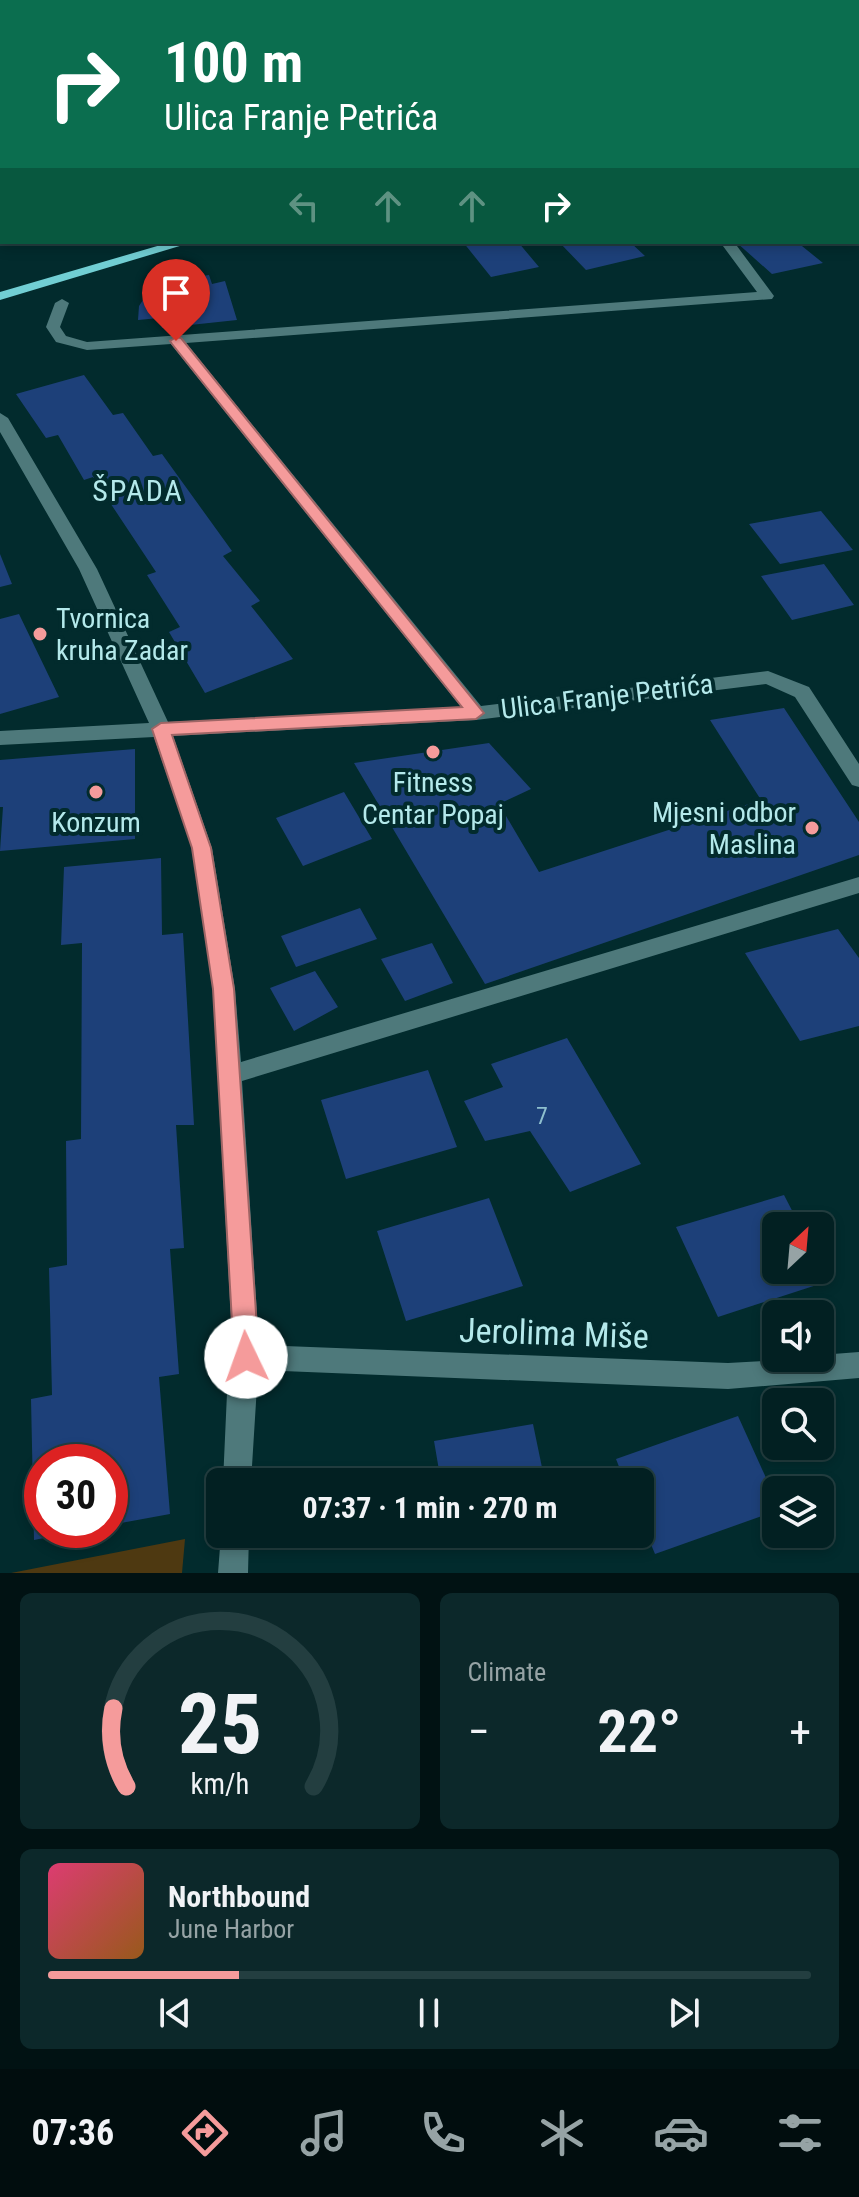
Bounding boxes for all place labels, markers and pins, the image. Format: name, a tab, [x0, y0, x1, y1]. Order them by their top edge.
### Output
pin	[142, 259, 210, 341]
place label: Tvornica kruha Zadar	[56, 602, 188, 667]
marker: Tvornica kruha Zadar	[31, 625, 49, 643]
marker: Fitness Centar Popaj	[424, 743, 442, 761]
place label: Fitness Centar Popaj	[362, 766, 504, 831]
marker: Konzum	[87, 783, 105, 801]
place label: Mjesni odbor Maslina	[652, 796, 796, 861]
place label: Konzum	[51, 806, 141, 839]
marker: Mjesni odbor Maslina	[803, 819, 821, 837]

